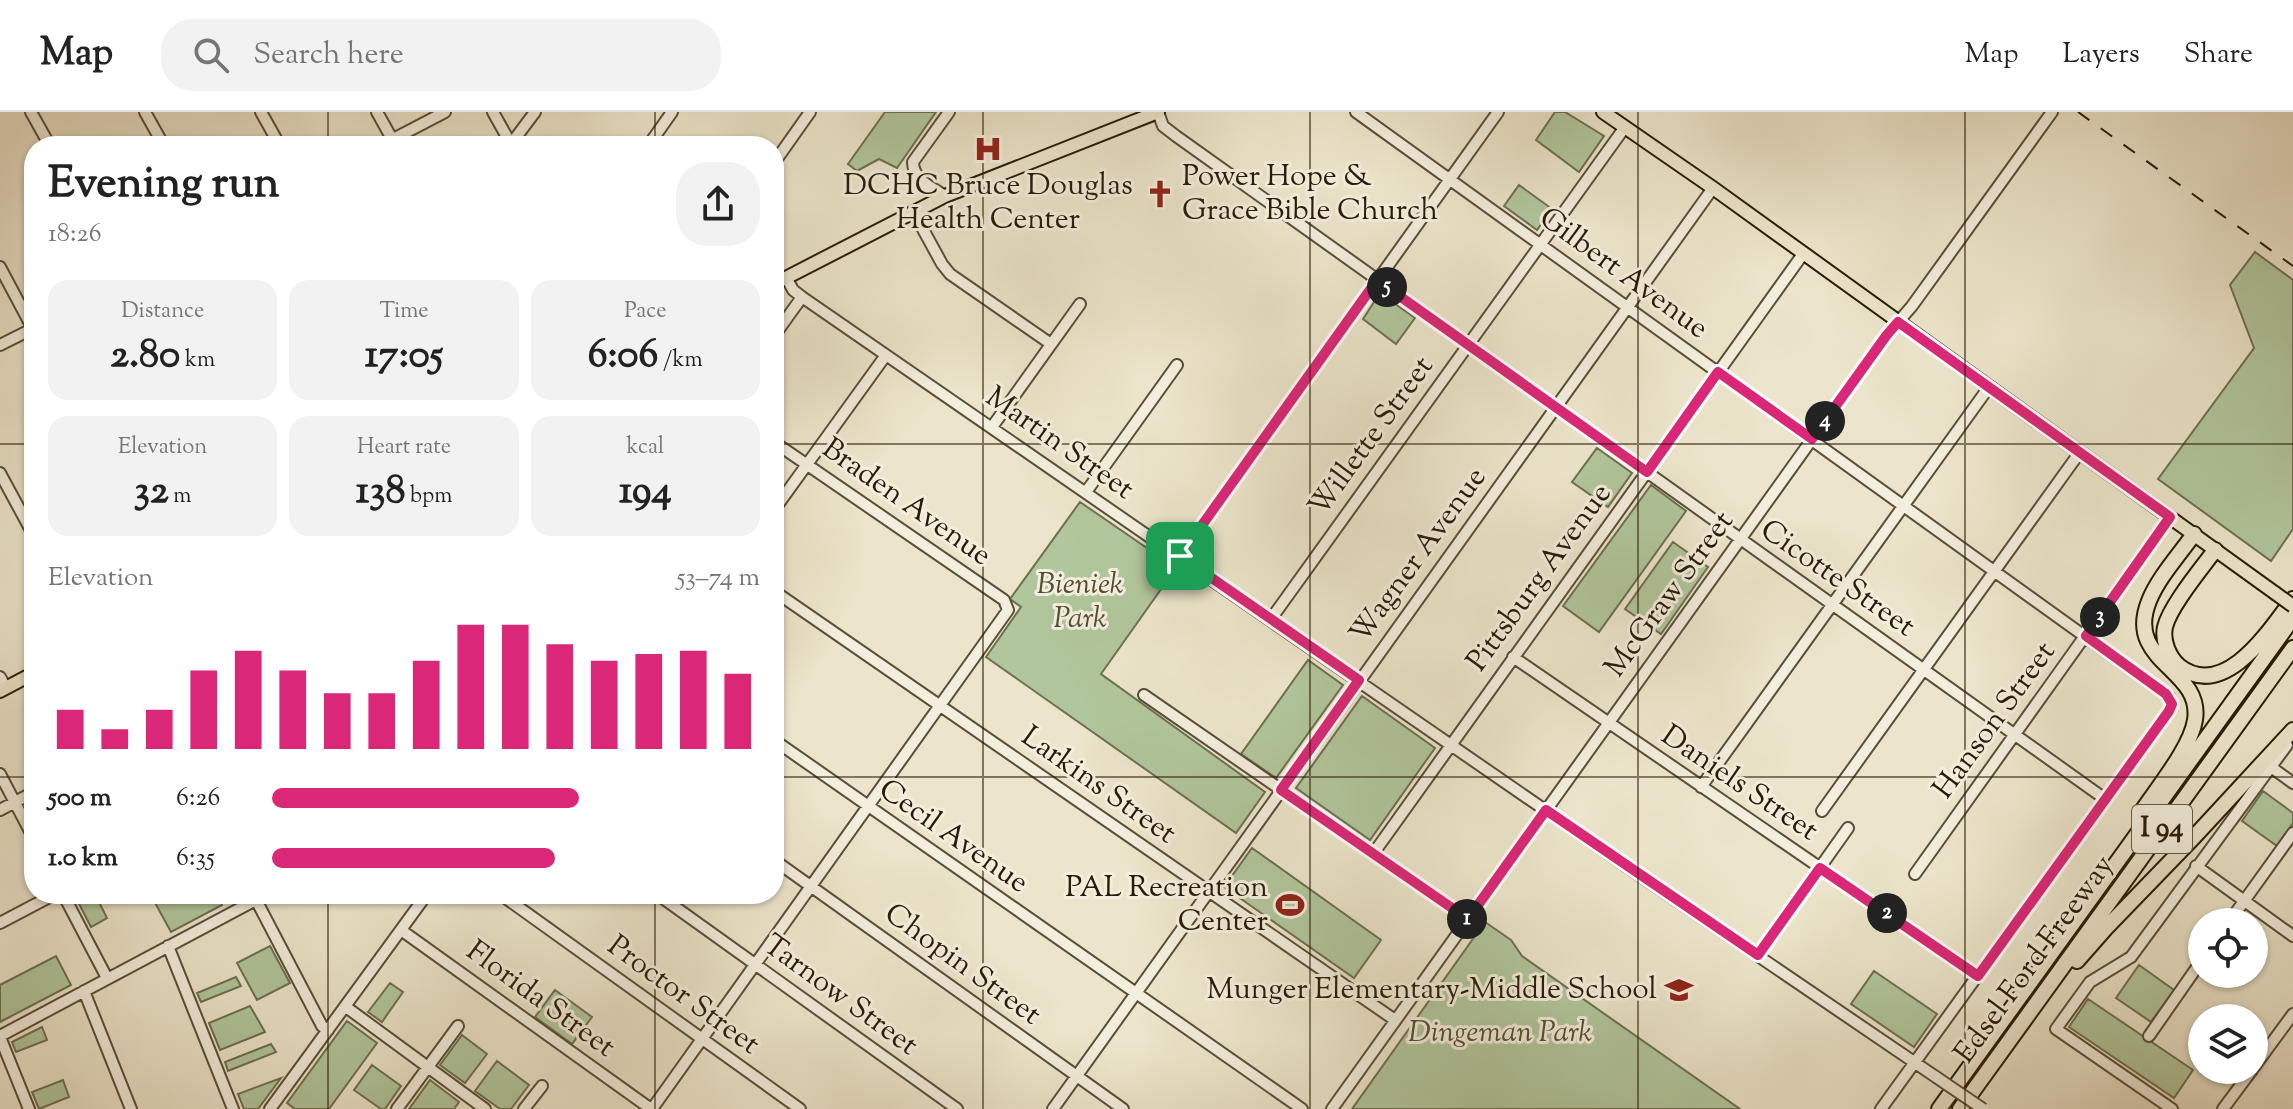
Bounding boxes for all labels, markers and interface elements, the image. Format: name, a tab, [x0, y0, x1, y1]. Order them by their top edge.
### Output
search box	[161, 19, 721, 91]
text: Map	[40, 28, 113, 82]
icon: search	[189, 33, 233, 77]
text: Search here	[253, 34, 404, 77]
text: Map	[1965, 35, 2018, 75]
text: Layers	[2062, 35, 2140, 75]
text: Share	[2184, 35, 2253, 75]
hospital icon: DCHC Bruce Douglas Health Center	[973, 134, 1003, 164]
text: Evening run	[48, 154, 280, 217]
place label: Power Hope & Grace Bible Church	[1182, 156, 1438, 233]
button: share	[676, 162, 760, 246]
place label: DCHC Bruce Douglas Health Center	[843, 165, 1133, 242]
church icon: Power Hope & Grace Bible Church	[1145, 179, 1175, 209]
street label: Gilbert Avenue	[1529, 198, 1717, 350]
text: 18:26	[48, 216, 102, 253]
pin: 5	[1367, 267, 1407, 307]
text: 5	[1383, 271, 1391, 303]
text: Distance	[121, 296, 204, 328]
text: Time	[380, 296, 428, 328]
text: Pace	[624, 296, 666, 328]
text: 2.80	[110, 328, 180, 385]
text: 17:05	[365, 328, 443, 385]
text: 6:06	[588, 328, 658, 385]
text: km	[180, 345, 215, 377]
text: /km	[658, 345, 703, 377]
street label: Willette Street	[1299, 348, 1445, 526]
street label: Martin Street	[976, 377, 1142, 511]
pin: 4	[1805, 401, 1845, 441]
text: 4	[1819, 405, 1831, 437]
street label: Braden Avenue	[812, 428, 1000, 578]
text: Elevation	[118, 432, 207, 464]
text: Heart rate	[357, 432, 451, 464]
text: kcal	[626, 432, 664, 464]
street label: Wagner Avenue	[1340, 459, 1498, 653]
text: 32	[134, 464, 169, 521]
text: 138	[356, 464, 405, 521]
text: 194	[619, 464, 672, 521]
street label: Pittsburg Avenue	[1457, 475, 1623, 681]
text: m	[169, 481, 192, 513]
text: bpm	[405, 481, 452, 513]
street label: McGraw Street	[1595, 503, 1745, 687]
street label: Cicotte Street	[1751, 510, 1923, 648]
pin	[1146, 522, 1214, 590]
icon: arrive	[1158, 534, 1202, 578]
text: Elevation	[48, 560, 153, 597]
text: 53–74 m	[676, 560, 760, 597]
park label: Bieniek Park	[1037, 564, 1123, 641]
pin: 3	[2080, 597, 2120, 637]
text: 3	[2096, 601, 2104, 633]
street label: Hanson Street	[1923, 633, 2067, 809]
street label: Daniels Street	[1652, 715, 1826, 853]
street label: Larkins Street	[1012, 717, 1184, 855]
street label: Cecil Avenue	[869, 769, 1037, 905]
text: 500 m	[48, 780, 111, 817]
text: 6:26	[176, 780, 221, 817]
road number: I 94	[2132, 805, 2192, 853]
text: 1.0 km	[48, 840, 118, 877]
text: 6:35	[176, 840, 215, 877]
street label: Edsel Ford Freeway	[1945, 847, 2125, 1073]
place label: PAL Recreation Center	[1065, 867, 1268, 944]
sports icon: PAL Recreation Center	[1275, 890, 1305, 920]
street label: Chopin Street	[875, 893, 1049, 1037]
pin: 2	[1867, 893, 1907, 933]
text: 2	[1882, 897, 1892, 929]
pin: 1	[1447, 899, 1487, 939]
text: 1	[1463, 903, 1471, 935]
map controls	[2188, 908, 2268, 1084]
button: locate	[2188, 908, 2268, 988]
street label: Tarnow Street	[754, 925, 926, 1067]
street label: Proctor Street	[598, 926, 768, 1066]
street label: Florida Street	[456, 931, 624, 1069]
place label: Munger Elementary-Middle School	[1206, 969, 1657, 1012]
school or university icon: Munger Elementary-Middle School	[1664, 975, 1694, 1005]
button: layers	[2188, 1004, 2268, 1084]
park label: Dingeman Park	[1408, 1012, 1592, 1055]

